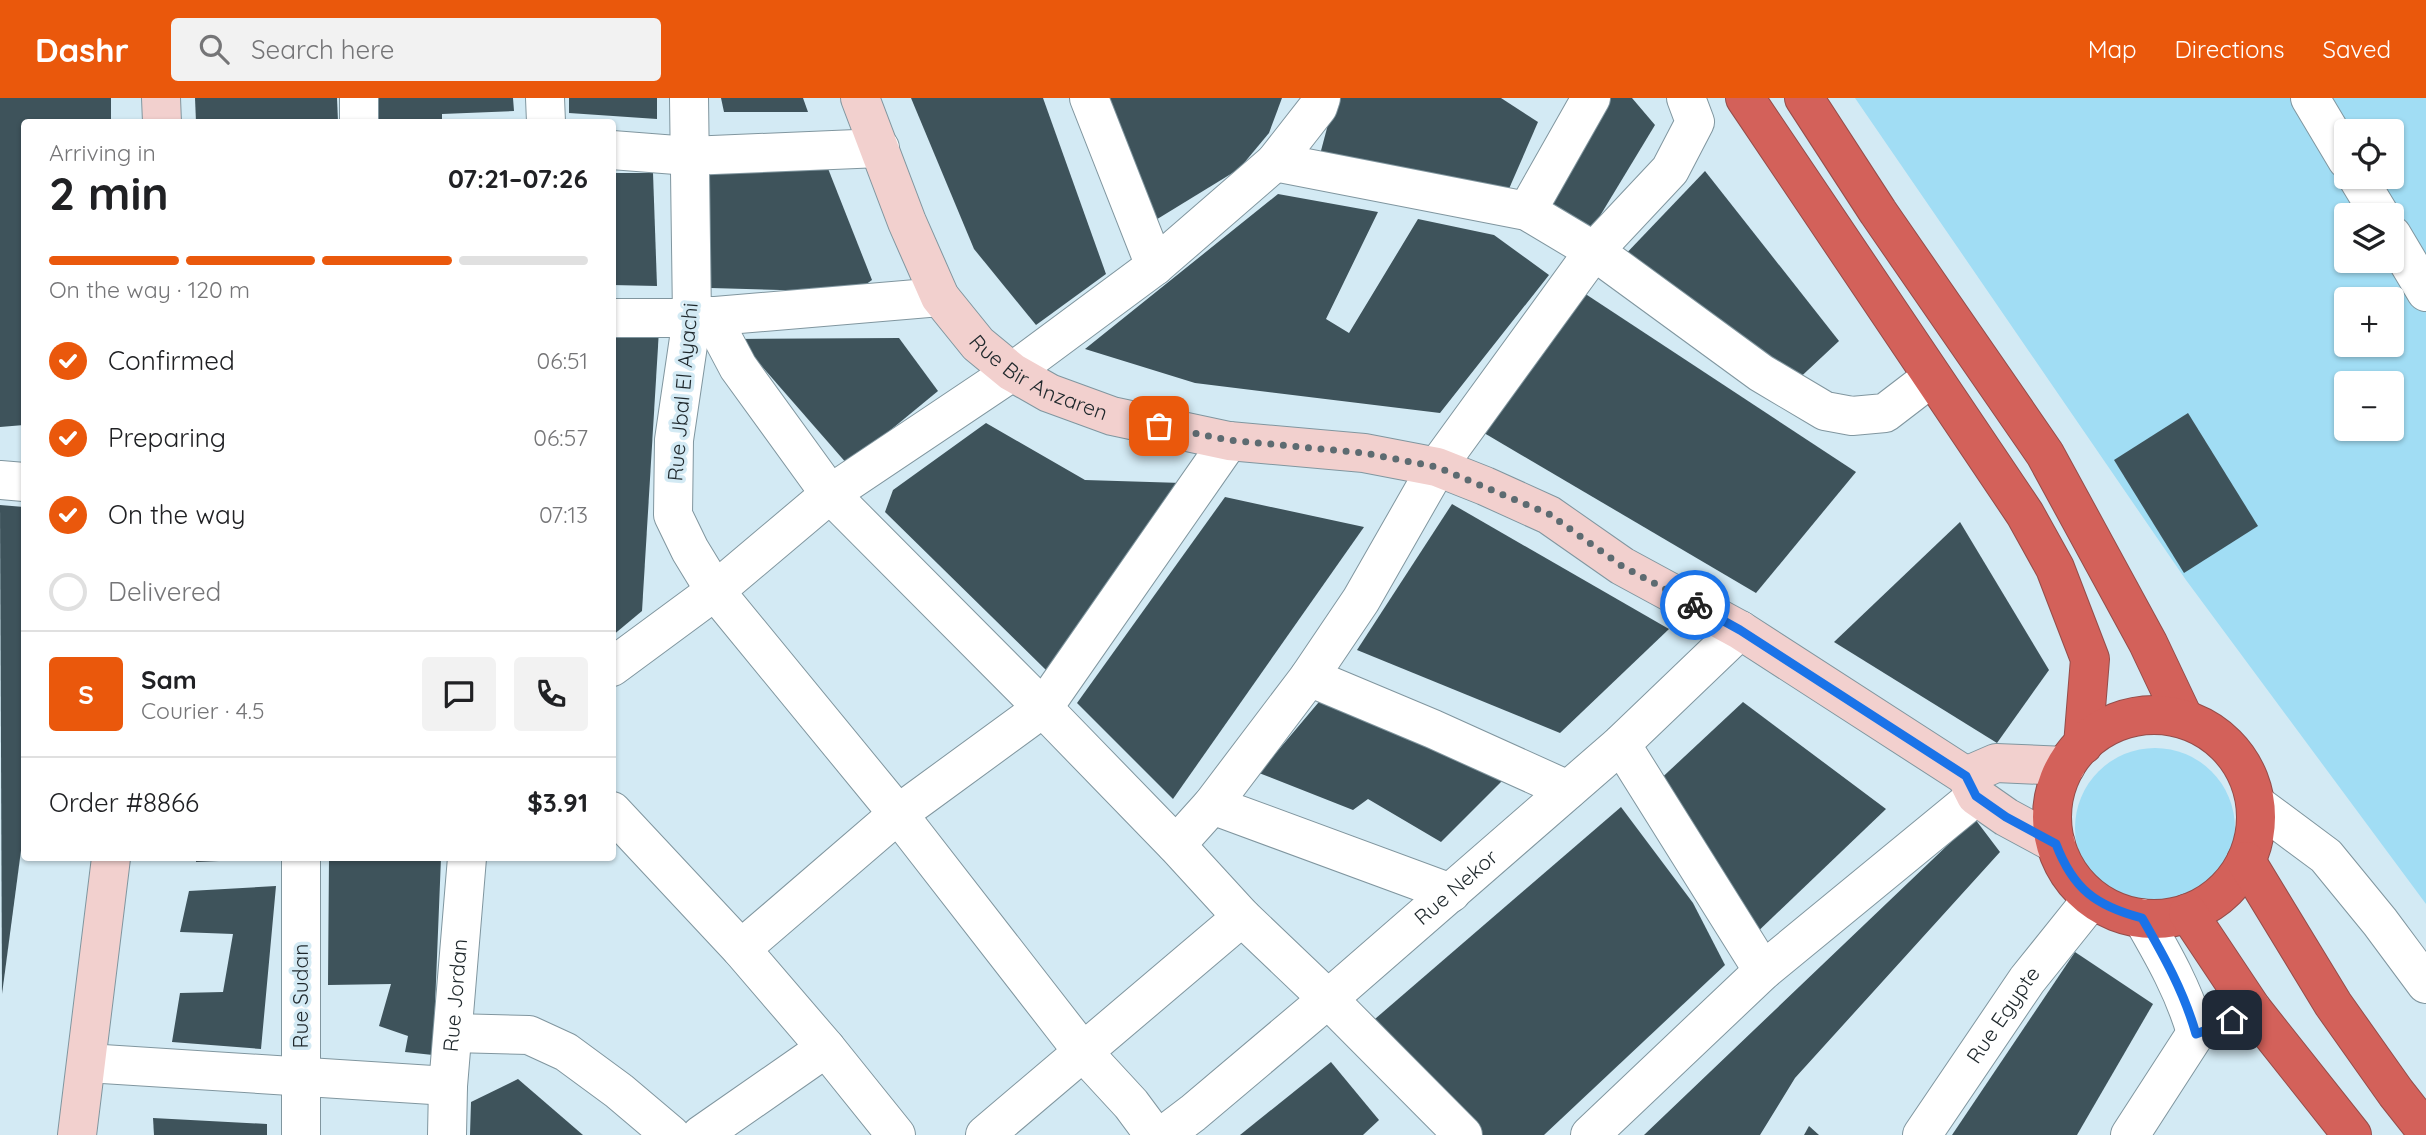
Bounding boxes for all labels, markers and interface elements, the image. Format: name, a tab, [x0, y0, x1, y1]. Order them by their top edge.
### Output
search box	[171, 18, 661, 81]
text: Dashr	[35, 29, 129, 70]
icon: search	[195, 30, 233, 68]
text: Search here	[251, 33, 394, 66]
text: Map	[2088, 34, 2137, 64]
text: Directions	[2175, 34, 2285, 64]
text: Saved	[2323, 34, 2391, 64]
map controls	[2334, 119, 2404, 441]
button: locate	[2334, 119, 2404, 189]
text: Arriving in	[49, 138, 156, 167]
text: 07:21–07:26	[448, 162, 588, 195]
text: 2 min	[49, 164, 169, 222]
button: layers	[2334, 203, 2404, 273]
text: On the way · 120 m	[49, 275, 250, 304]
button: +	[2334, 287, 2404, 357]
street label: Rue Jbal El Ayachi	[661, 302, 703, 482]
street label: Rue Bir Anzaren	[964, 329, 1111, 425]
icon: check	[49, 342, 87, 380]
text: Confirmed	[108, 344, 235, 377]
text: 06:51	[537, 346, 588, 375]
button: −	[2334, 371, 2404, 441]
pin	[1129, 396, 1189, 456]
icon: bag	[1140, 407, 1178, 445]
icon: check	[49, 419, 87, 457]
text: Preparing	[108, 421, 226, 454]
text: 06:57	[533, 423, 588, 452]
icon: check	[49, 496, 87, 534]
text: On the way	[108, 498, 246, 531]
text: 07:13	[539, 500, 588, 529]
courier	[1660, 570, 1730, 640]
text: Delivered	[108, 575, 221, 608]
icon: bike	[1676, 586, 1714, 624]
button: chat	[422, 657, 496, 731]
button: phone	[514, 657, 588, 731]
text: Sam	[141, 663, 197, 696]
text: S	[78, 678, 94, 711]
text: Courier · 4.5	[141, 696, 265, 725]
text: Order #8866	[49, 786, 199, 819]
text: $3.91	[527, 786, 588, 819]
street label: Rue Nekor	[1408, 843, 1503, 930]
street label: Rue Jordan	[437, 938, 472, 1053]
street label: Rue Sudan	[287, 944, 313, 1048]
street label: Rue Egypte	[1960, 961, 2045, 1068]
pin	[2202, 990, 2262, 1050]
icon: home	[2213, 1001, 2251, 1039]

